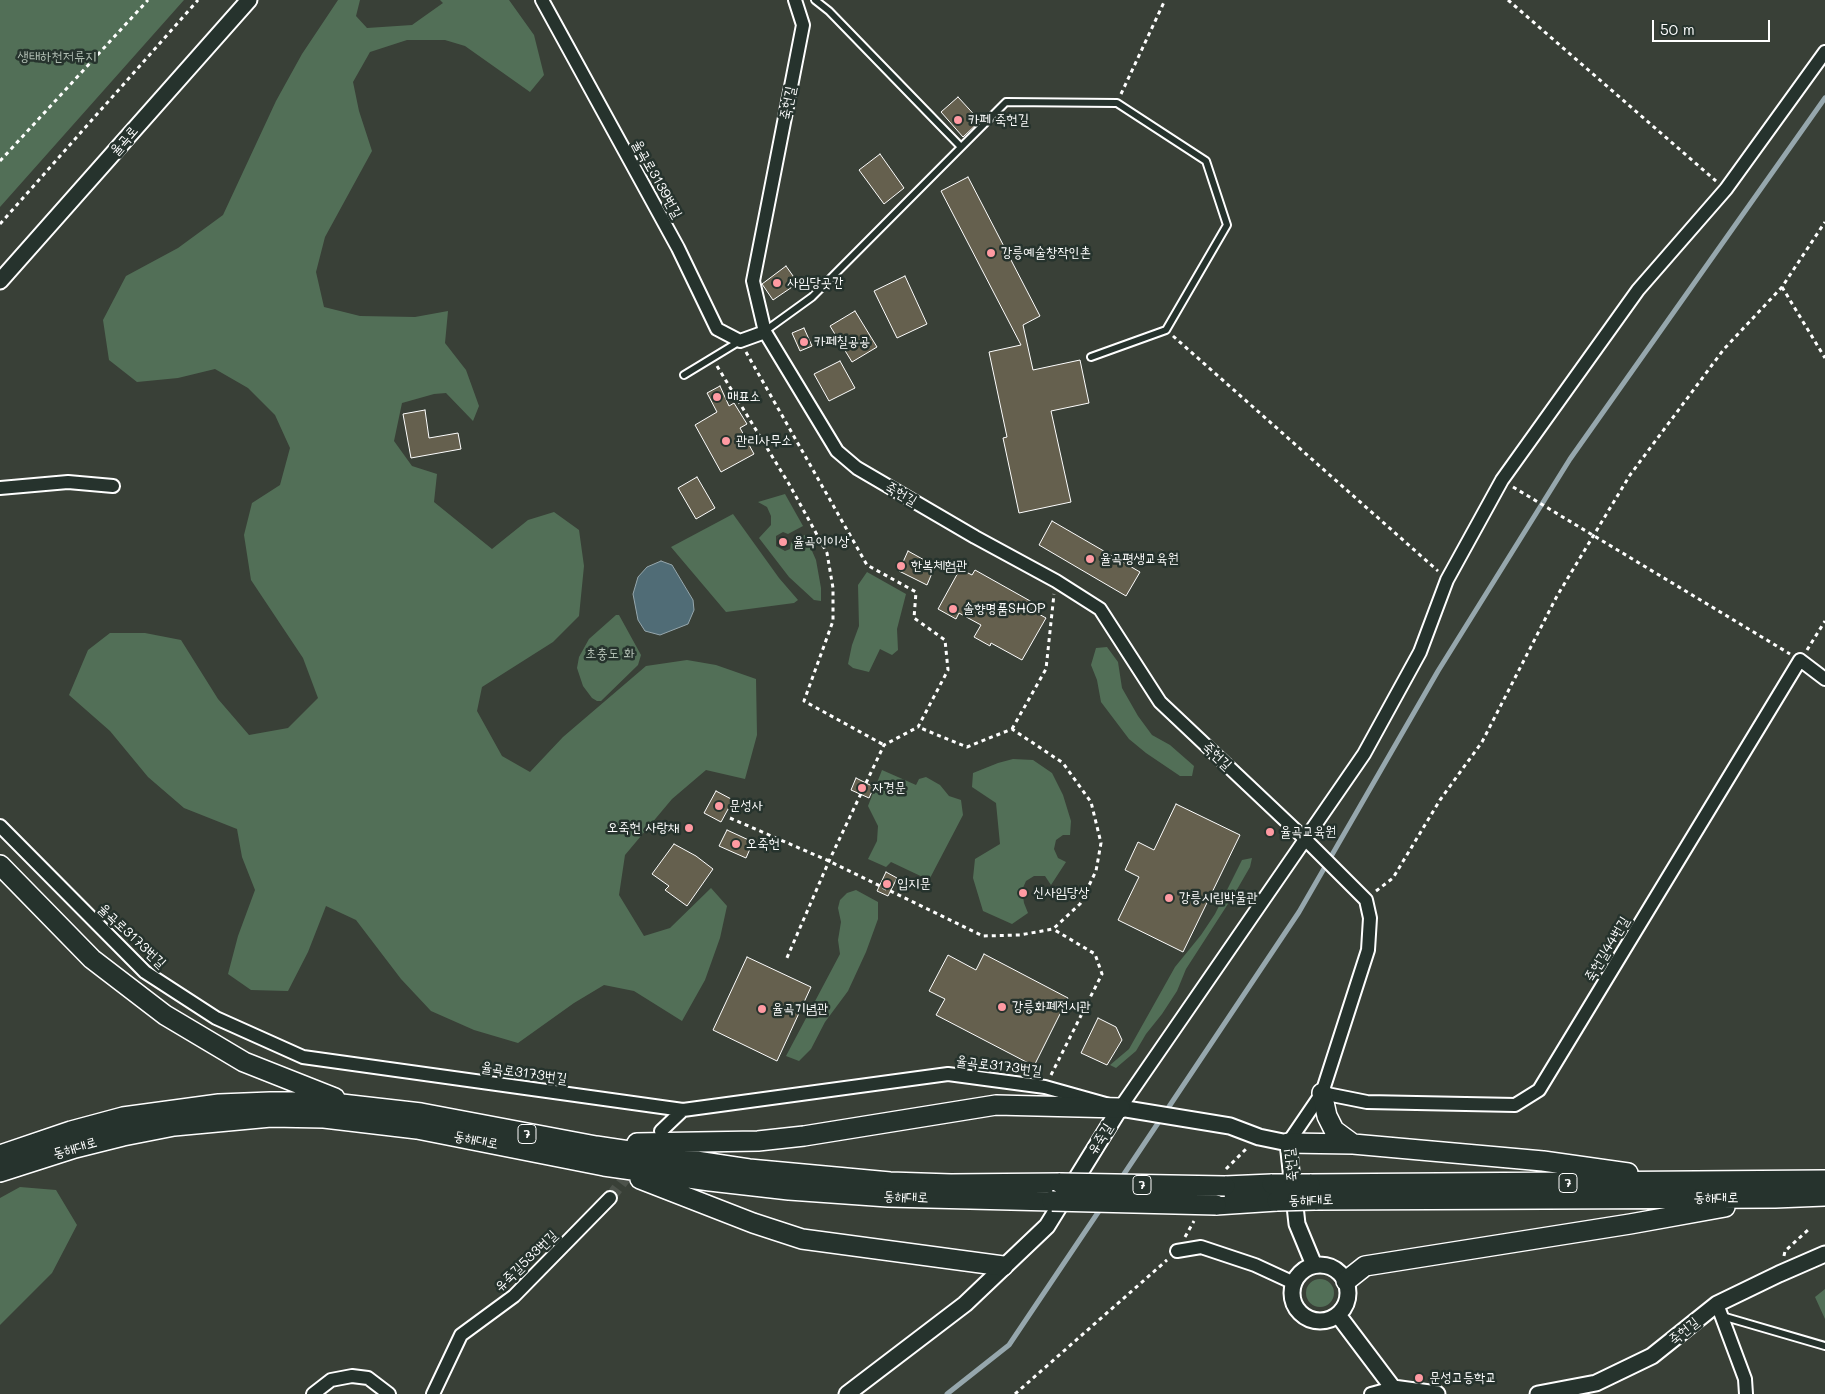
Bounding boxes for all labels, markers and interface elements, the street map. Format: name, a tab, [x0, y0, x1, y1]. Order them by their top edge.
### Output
scale bar	[1655, 10, 1772, 42]
text: 50 m	[1660, 19, 1695, 39]
park label: 생태하천저류지	[18, 49, 96, 65]
street label: 죽헌길	[777, 85, 799, 121]
place label: 카페 죽헌길	[968, 112, 1029, 128]
marker: 카페 죽헌길	[952, 114, 964, 126]
street label: 율곡로	[107, 123, 141, 159]
street label: 율곡로3139번길	[628, 137, 686, 221]
place label: 강릉예술창작인촌	[1001, 245, 1091, 261]
marker: 강릉예술창작인촌	[985, 247, 997, 259]
place label: 사임당곳간	[787, 275, 843, 291]
marker: 사임당곳간	[771, 277, 783, 289]
place label: 카페칠공공	[814, 334, 870, 350]
marker: 카페칠공공	[798, 336, 810, 348]
place label: 매표소	[727, 389, 761, 405]
marker: 매표소	[711, 391, 723, 403]
place label: 관리사무소	[736, 433, 792, 449]
marker: 관리사무소	[720, 435, 732, 447]
street label: 죽헌길	[882, 478, 920, 510]
place label: 율곡이이상	[793, 534, 849, 550]
marker: 율곡이이상	[777, 536, 789, 548]
place label: 율곡평생교육원	[1100, 551, 1179, 567]
marker: 율곡평생교육원	[1084, 553, 1096, 565]
place label: 한복체험관	[911, 558, 967, 574]
marker: 한복체험관	[895, 560, 907, 572]
place label: 솔향명품SHOP	[963, 601, 1046, 617]
marker: 솔향명품SHOP	[947, 603, 959, 615]
park label: 초충도 화	[585, 646, 635, 662]
street label: 죽헌길	[1199, 738, 1235, 774]
place label: 자경문	[872, 780, 906, 796]
marker: 자경문	[856, 782, 868, 794]
place label: 문성사	[729, 798, 763, 814]
marker: 문성사	[713, 800, 725, 812]
place label: 오죽헌 사랑채	[607, 820, 679, 836]
marker: 오죽헌 사랑채	[683, 822, 695, 834]
place label: 율곡교육원	[1280, 824, 1336, 840]
marker: 율곡교육원	[1264, 826, 1276, 838]
place label: 오죽헌	[746, 836, 780, 852]
marker: 오죽헌	[730, 838, 742, 850]
place label: 입지문	[897, 876, 931, 892]
marker: 입지문	[881, 878, 893, 890]
place label: 신사임당상	[1033, 885, 1089, 901]
marker: 신사임당상	[1017, 887, 1029, 899]
place label: 강릉시립박물관	[1179, 890, 1258, 906]
marker: 강릉시립박물관	[1163, 892, 1175, 904]
street label: 율곡로3173번길	[95, 900, 169, 972]
street label: 죽헌길44번길	[1581, 913, 1633, 985]
place label: 강릉화폐전시관	[1012, 999, 1091, 1015]
place label: 율곡기념관	[772, 1001, 828, 1017]
marker: 강릉화폐전시관	[996, 1001, 1008, 1013]
marker: 율곡기념관	[756, 1003, 768, 1015]
street label: 율곡로3173번길	[955, 1052, 1043, 1080]
street label: 율곡로3173번길	[480, 1059, 568, 1087]
street label: 유죽길	[1084, 1120, 1116, 1158]
road number: 7	[518, 1124, 536, 1144]
street label: 동해대로	[452, 1127, 500, 1153]
street label: 동해대로	[51, 1134, 99, 1162]
street label: 죽헌길	[1281, 1147, 1301, 1183]
road number: 7	[1559, 1174, 1577, 1192]
road number: 7	[1133, 1176, 1151, 1194]
street label: 동해대로	[883, 1188, 929, 1206]
street label: 동해대로	[1693, 1190, 1739, 1206]
street label: 동해대로	[1288, 1191, 1334, 1209]
street label: 유죽길533번길	[491, 1227, 561, 1295]
street label: 죽헌길	[1666, 1314, 1702, 1348]
place label: 문성고등학교	[1429, 1370, 1497, 1386]
marker: 문성고등학교	[1413, 1372, 1425, 1384]

